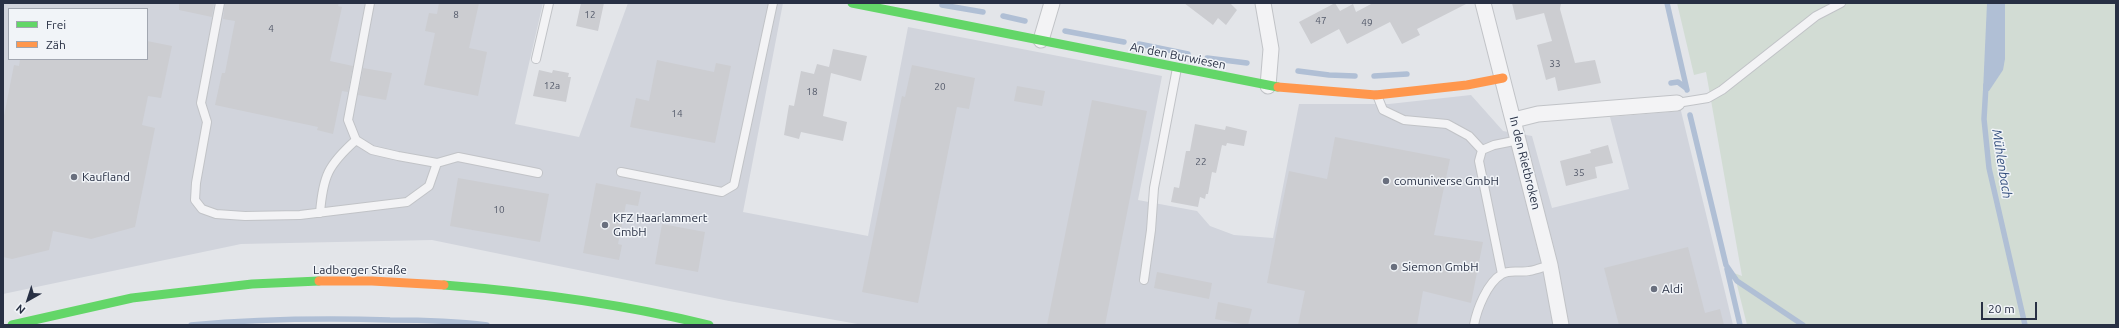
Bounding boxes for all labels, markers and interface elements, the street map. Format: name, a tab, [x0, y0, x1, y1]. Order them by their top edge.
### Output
legend	[8, 8, 148, 60]
house number: 8	[453, 9, 459, 21]
house number: 12	[584, 9, 596, 21]
house number: 47	[1315, 15, 1327, 27]
house number: 49	[1361, 17, 1373, 29]
text: Frei	[46, 18, 66, 31]
house number: 4	[268, 23, 274, 35]
text: Zäh	[46, 38, 66, 51]
street label: An den Burwiesen	[1129, 40, 1227, 72]
house number: 33	[1549, 58, 1561, 70]
house number: 12a	[544, 80, 560, 92]
house number: 20	[934, 81, 946, 93]
house number: 18	[806, 86, 818, 98]
house number: 14	[671, 108, 683, 120]
street label: In den Rietbroken	[1506, 115, 1544, 211]
water label: Mühlenbach	[1989, 128, 2015, 200]
house number: 22	[1195, 156, 1207, 168]
house number: 35	[1573, 167, 1585, 179]
place label: Kaufland	[82, 170, 130, 184]
marker: Kaufland	[69, 172, 79, 182]
place label: comuniverse GmbH	[1394, 174, 1499, 188]
marker: comuniverse GmbH	[1381, 176, 1391, 186]
house number: 10	[493, 204, 505, 216]
place label: KFZ Haarlammert GmbH	[613, 211, 707, 239]
marker: KFZ Haarlammert GmbH	[600, 220, 610, 230]
place label: Siemon GmbH	[1402, 260, 1478, 274]
marker: Siemon GmbH	[1389, 262, 1399, 272]
street label: Ladberger Straße	[313, 263, 407, 277]
north arrow	[8, 280, 48, 320]
place label: Aldi	[1662, 282, 1683, 296]
marker: Aldi	[1649, 284, 1659, 294]
scale bar	[1983, 294, 2039, 320]
text: N	[13, 302, 27, 317]
text: 20 m	[1988, 302, 2015, 315]

